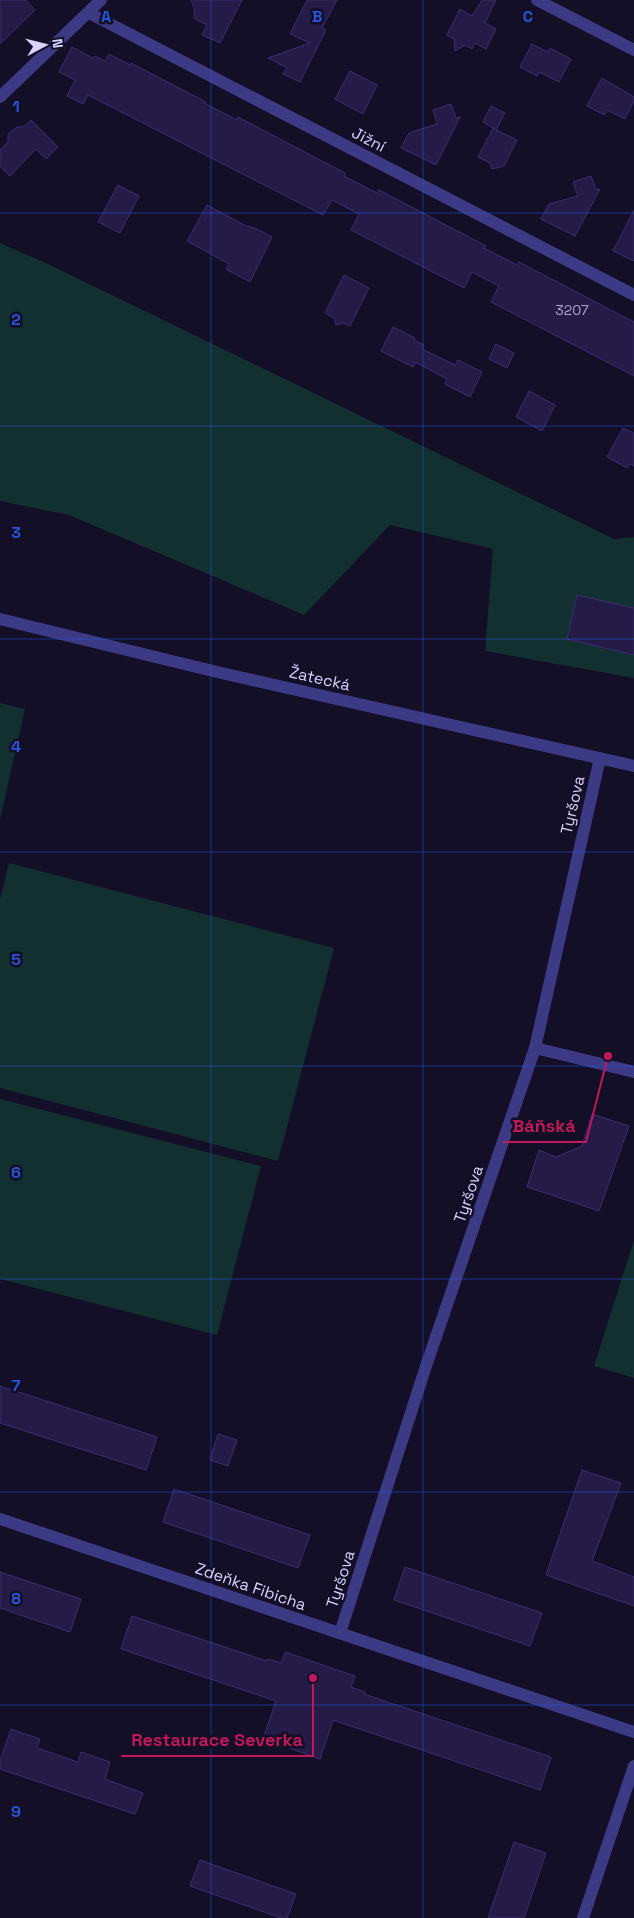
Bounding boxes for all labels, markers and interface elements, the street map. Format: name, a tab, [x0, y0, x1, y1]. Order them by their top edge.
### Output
text: A	[101, 6, 111, 27]
text: B	[312, 6, 322, 27]
text: C	[523, 6, 533, 27]
north arrow	[20, 20, 70, 70]
text: N	[48, 38, 67, 49]
text: 1	[12, 96, 20, 117]
street label: Jižní	[348, 122, 389, 157]
house number: 3207	[555, 301, 589, 319]
text: 2	[11, 309, 21, 330]
text: 3	[11, 522, 21, 543]
street label: Žatecká	[287, 661, 352, 696]
text: 4	[11, 736, 21, 757]
street label: Tyršova	[556, 774, 589, 836]
text: 5	[11, 949, 21, 970]
callout: Báňská	[503, 1109, 586, 1142]
text: Báňská	[512, 1114, 576, 1137]
text: 6	[11, 1162, 21, 1183]
street label: Tyršova	[449, 1163, 488, 1226]
text: 7	[12, 1375, 21, 1396]
street label: Tyršova	[321, 1548, 360, 1611]
street label: Zdeňka Fibicha	[193, 1558, 309, 1615]
text: 8	[11, 1588, 21, 1609]
callout: Restaurace Severka	[121, 1723, 313, 1756]
text: Restaurace Severka	[131, 1728, 303, 1751]
text: 9	[11, 1801, 21, 1822]

